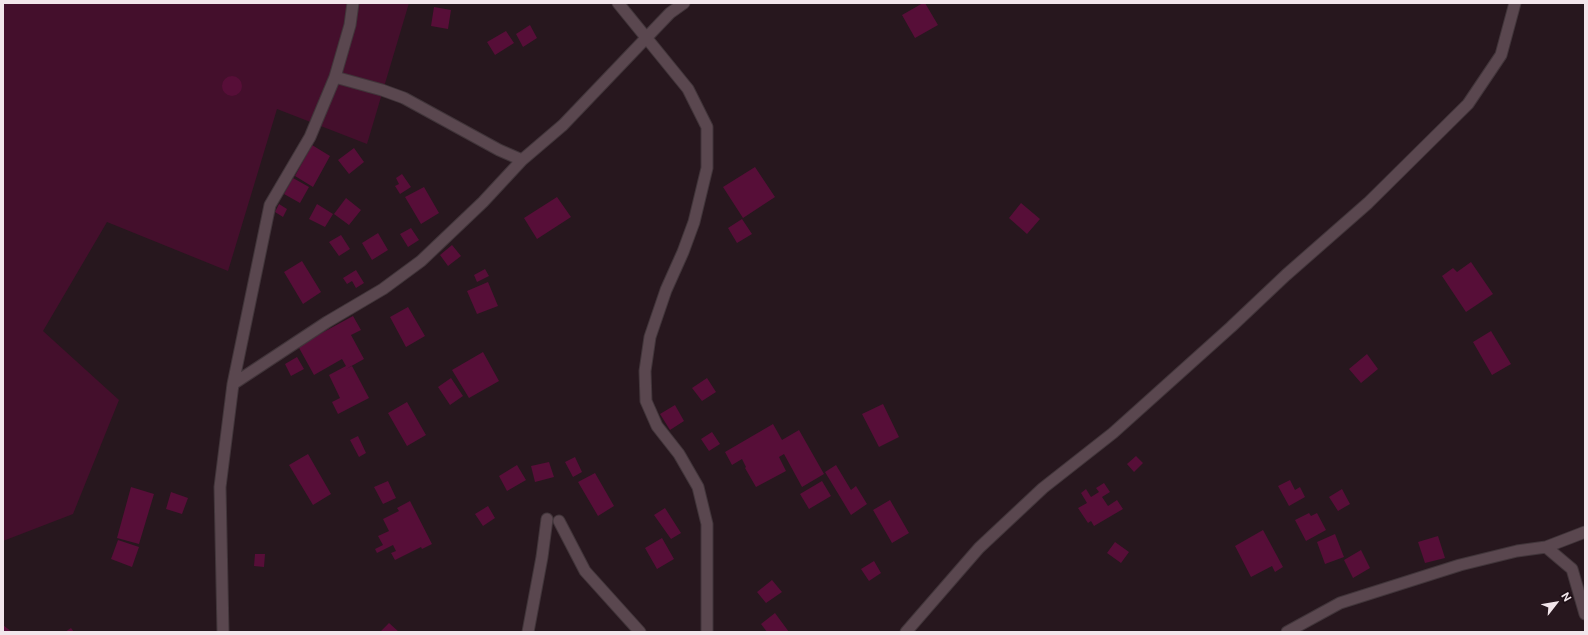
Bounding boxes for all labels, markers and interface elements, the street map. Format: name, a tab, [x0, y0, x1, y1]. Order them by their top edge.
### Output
north arrow	[1536, 583, 1576, 623]
text: N	[1559, 590, 1574, 604]

